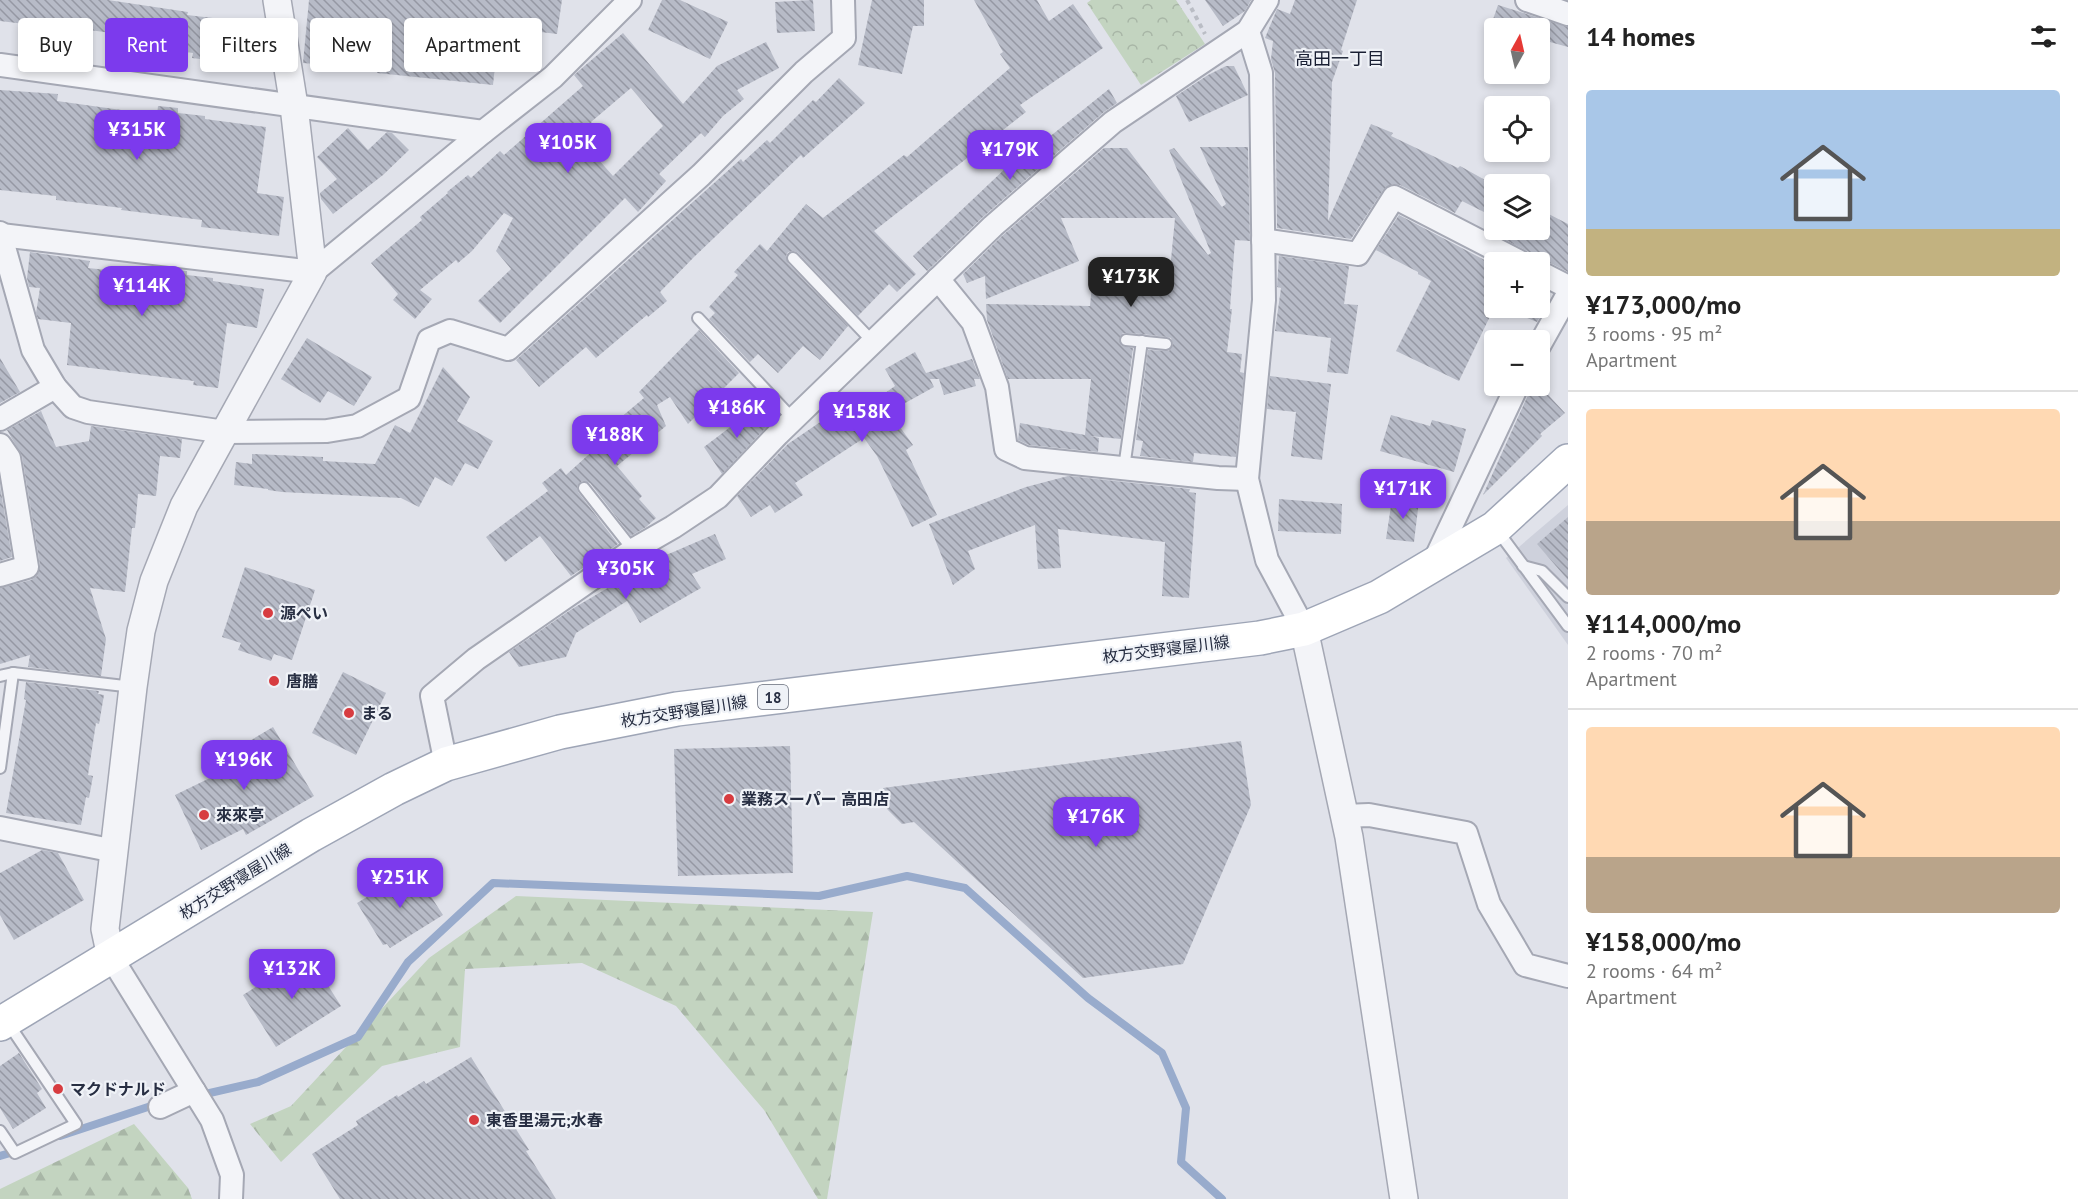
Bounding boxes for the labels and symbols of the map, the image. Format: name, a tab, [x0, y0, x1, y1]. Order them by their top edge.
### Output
north arrow	[1484, 18, 1550, 84]
district label: 高田一丁目	[1295, 47, 1385, 70]
pin: ¥315K	[95, 110, 179, 161]
pin: ¥105K	[526, 123, 610, 174]
pin: ¥179K	[968, 130, 1052, 181]
pin: ¥173K	[1089, 257, 1173, 308]
pin: ¥114K	[100, 266, 184, 317]
pin: ¥186K	[695, 388, 779, 439]
pin: ¥158K	[820, 392, 904, 443]
pin: ¥188K	[573, 415, 657, 466]
pin: ¥171K	[1361, 469, 1445, 520]
pin: ¥305K	[584, 549, 668, 600]
place label: 源ぺい	[280, 603, 328, 623]
marker: 源ぺい	[261, 606, 275, 620]
street label: 枚方交野寝屋川線	[1101, 631, 1231, 667]
place label: 唐膳	[286, 671, 318, 691]
marker: 唐膳	[267, 674, 281, 688]
road number: 18	[758, 685, 788, 709]
street label: 枚方交野寝屋川線	[619, 691, 749, 731]
place label: まる	[361, 703, 393, 723]
marker: まる	[342, 706, 356, 720]
pin: ¥196K	[202, 740, 286, 791]
place label: 業務スーパー 高田店	[741, 789, 889, 809]
marker: 業務スーパー 高田店	[722, 792, 736, 806]
pin: ¥176K	[1054, 797, 1138, 848]
place label: 來來亭	[216, 805, 264, 825]
marker: 來來亭	[197, 808, 211, 822]
street label: 枚方交野寝屋川線	[175, 839, 295, 923]
pin: ¥251K	[358, 858, 442, 909]
pin: ¥132K	[250, 949, 334, 1000]
place label: マクドナルド	[70, 1079, 166, 1099]
marker: マクドナルド	[51, 1082, 65, 1096]
place label: 東香里湯元;水春	[486, 1110, 603, 1130]
marker: 東香里湯元;水春	[467, 1113, 481, 1127]

